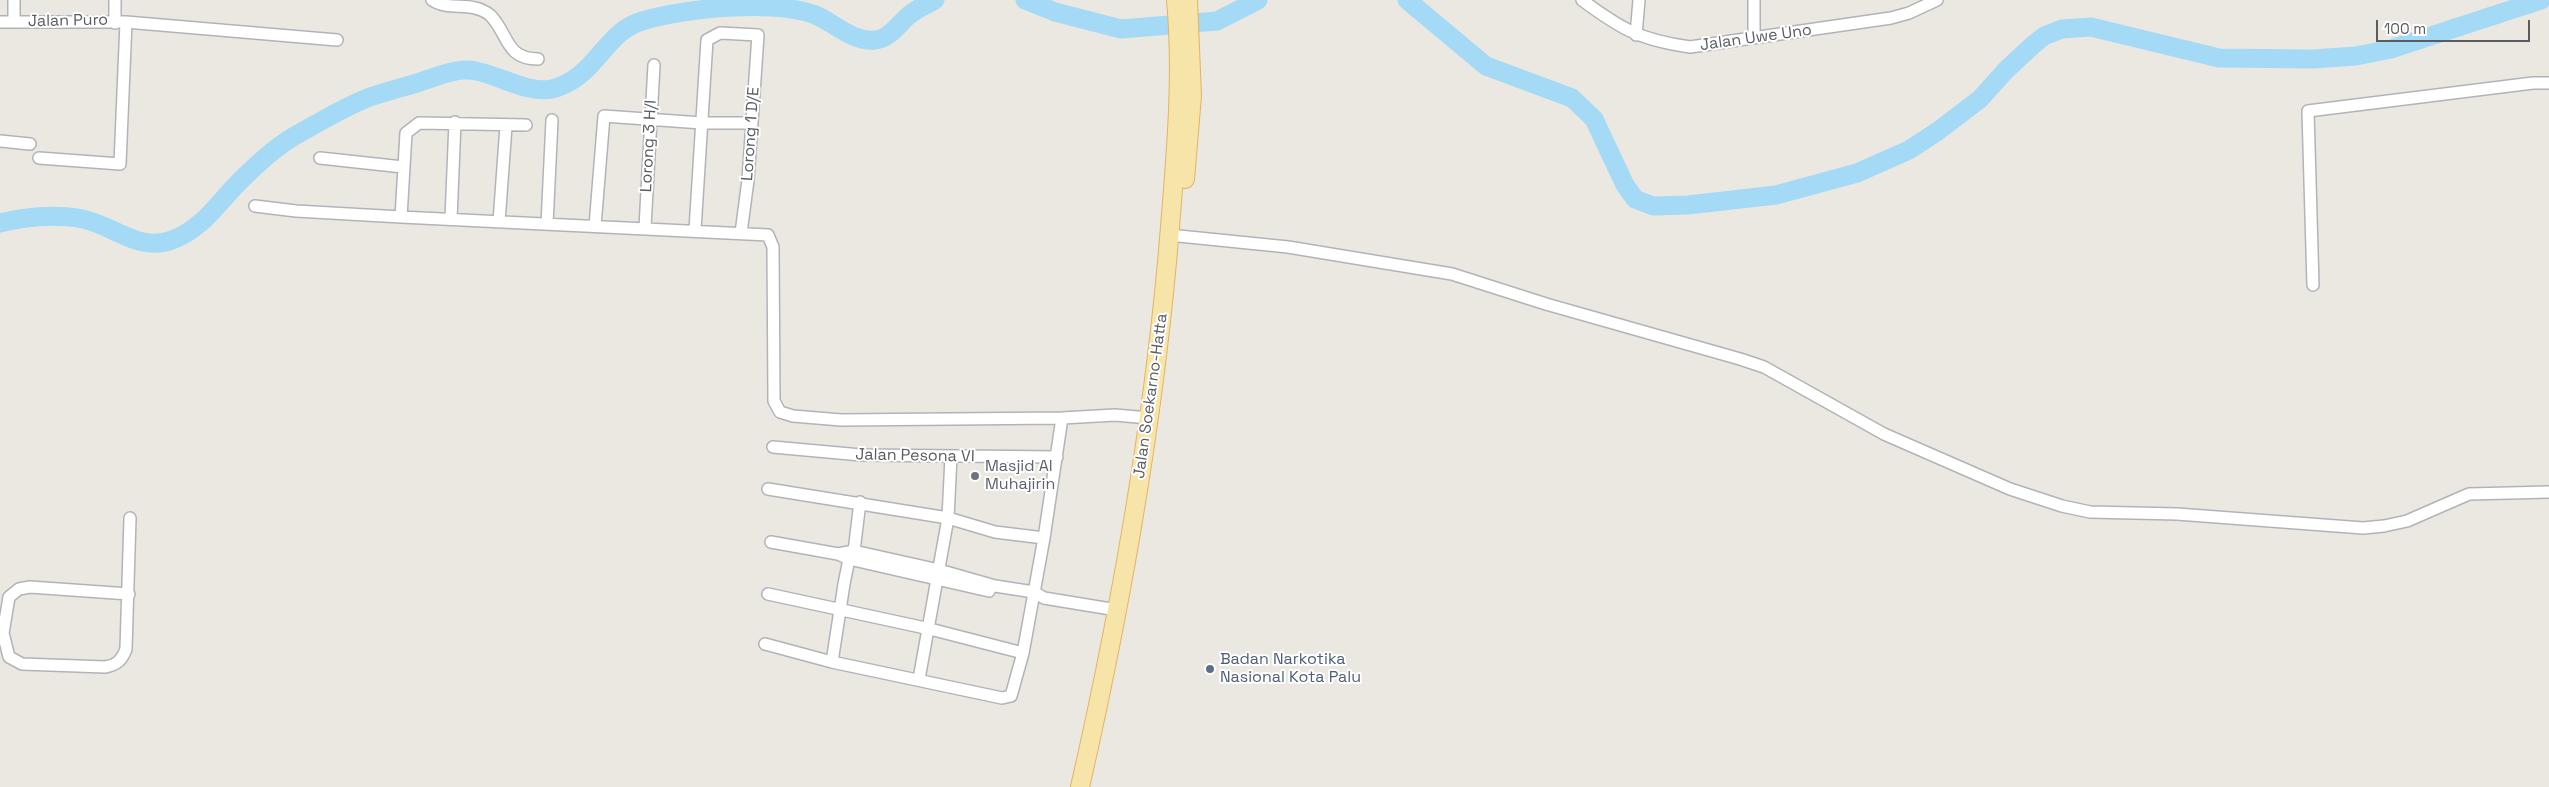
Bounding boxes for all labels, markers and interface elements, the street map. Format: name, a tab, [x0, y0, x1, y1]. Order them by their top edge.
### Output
scale bar	[2379, 10, 2533, 42]
street label: Jalan Puro	[28, 11, 108, 31]
text: 100 m	[2384, 19, 2426, 38]
street label: Jalan Uwe Uno	[1699, 21, 1813, 55]
street label: Lorong 1 D/E	[738, 86, 764, 182]
street label: Lorong 3 H/I	[637, 99, 661, 193]
street label: Jalan Soekarno-Hatta	[1130, 312, 1172, 480]
street label: Jalan Pesona VI	[855, 445, 975, 467]
place label: Masjid Al Muhajirin	[985, 457, 1055, 495]
marker: Masjid Al Muhajirin	[969, 470, 981, 482]
place label: Badan Narkotika Nasional Kota Palu	[1220, 650, 1361, 688]
marker: Badan Narkotika Nasional Kota Palu	[1204, 663, 1216, 675]

